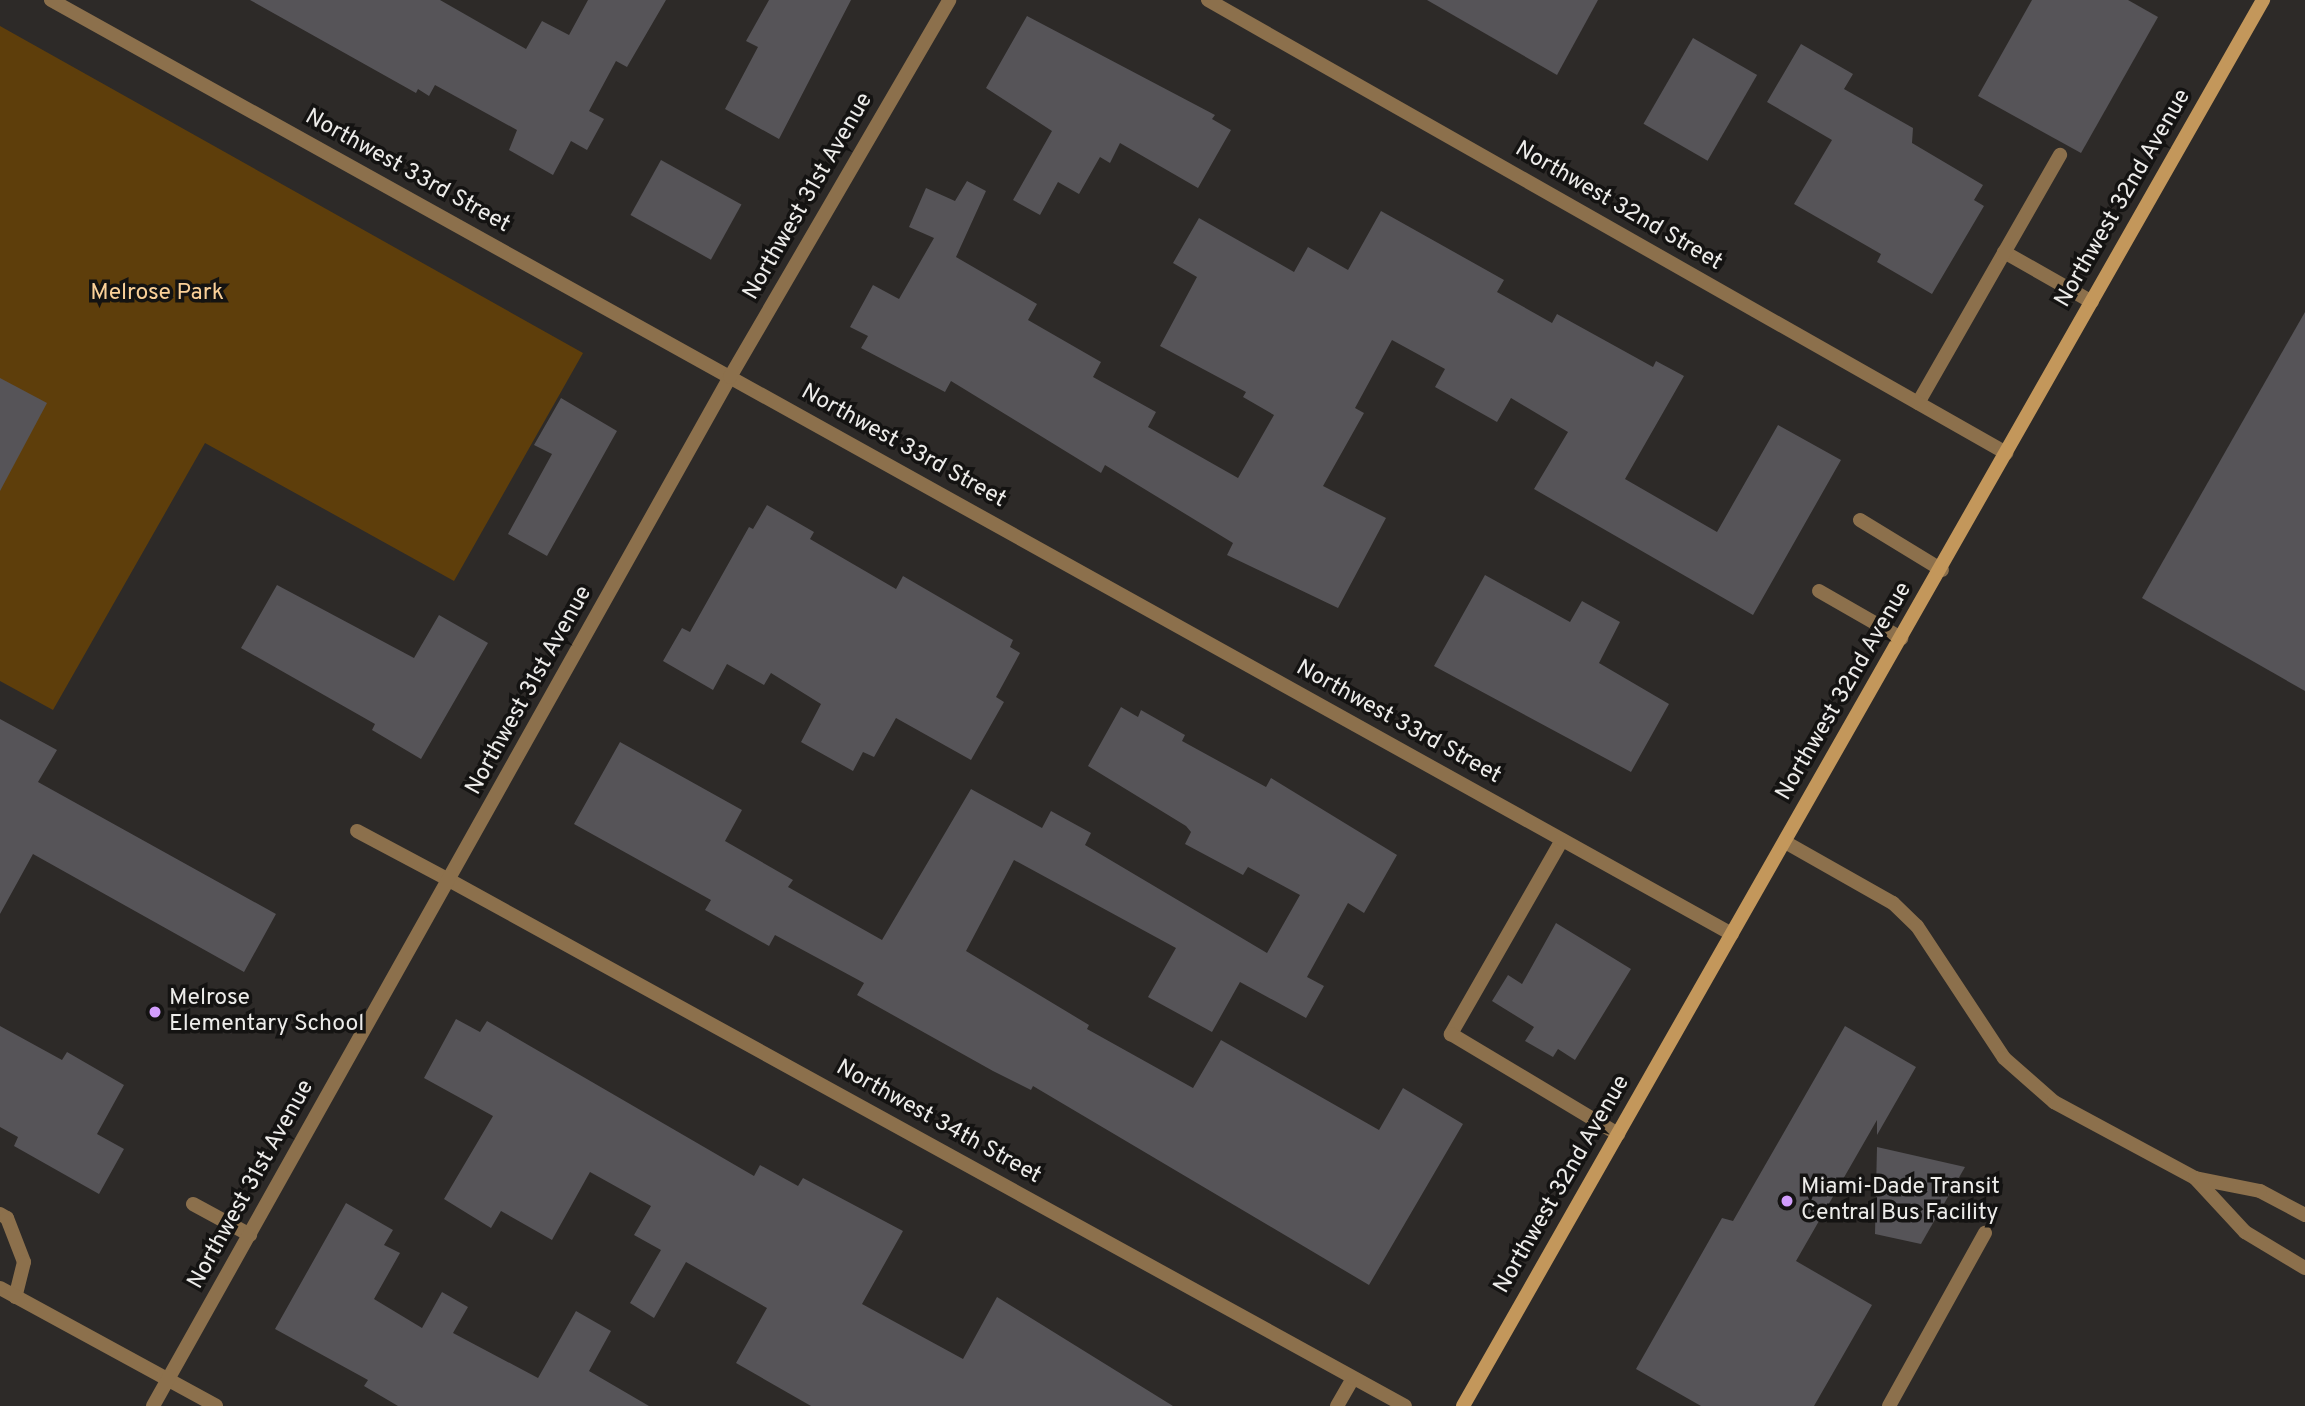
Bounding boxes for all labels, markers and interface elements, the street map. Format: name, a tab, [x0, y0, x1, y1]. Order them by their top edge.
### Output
street label: Northwest 32nd Avenue	[2050, 85, 2198, 313]
street label: Northwest 31st Avenue	[738, 88, 880, 306]
street label: Northwest 33rd Street	[300, 104, 514, 240]
street label: Northwest 32nd Street	[1509, 136, 1727, 278]
park label: Melrose Park	[90, 280, 224, 308]
street label: Northwest 33rd Street	[796, 379, 1010, 515]
street label: Northwest 32nd Avenue	[1771, 578, 1919, 806]
street label: Northwest 31st Avenue	[461, 581, 599, 801]
street label: Northwest 33rd Street	[1291, 655, 1505, 791]
place label: Melrose Elementary School	[169, 985, 364, 1039]
marker: Melrose Elementary School	[147, 1004, 163, 1020]
street label: Northwest 34th Street	[831, 1055, 1045, 1191]
street label: Northwest 32nd Avenue	[1489, 1071, 1637, 1299]
street label: Northwest 31st Avenue	[183, 1075, 321, 1295]
place label: Miami-Dade Transit Central Bus Facility	[1801, 1174, 2001, 1228]
marker: Miami-Dade Transit Central Bus Facility	[1779, 1193, 1795, 1209]

